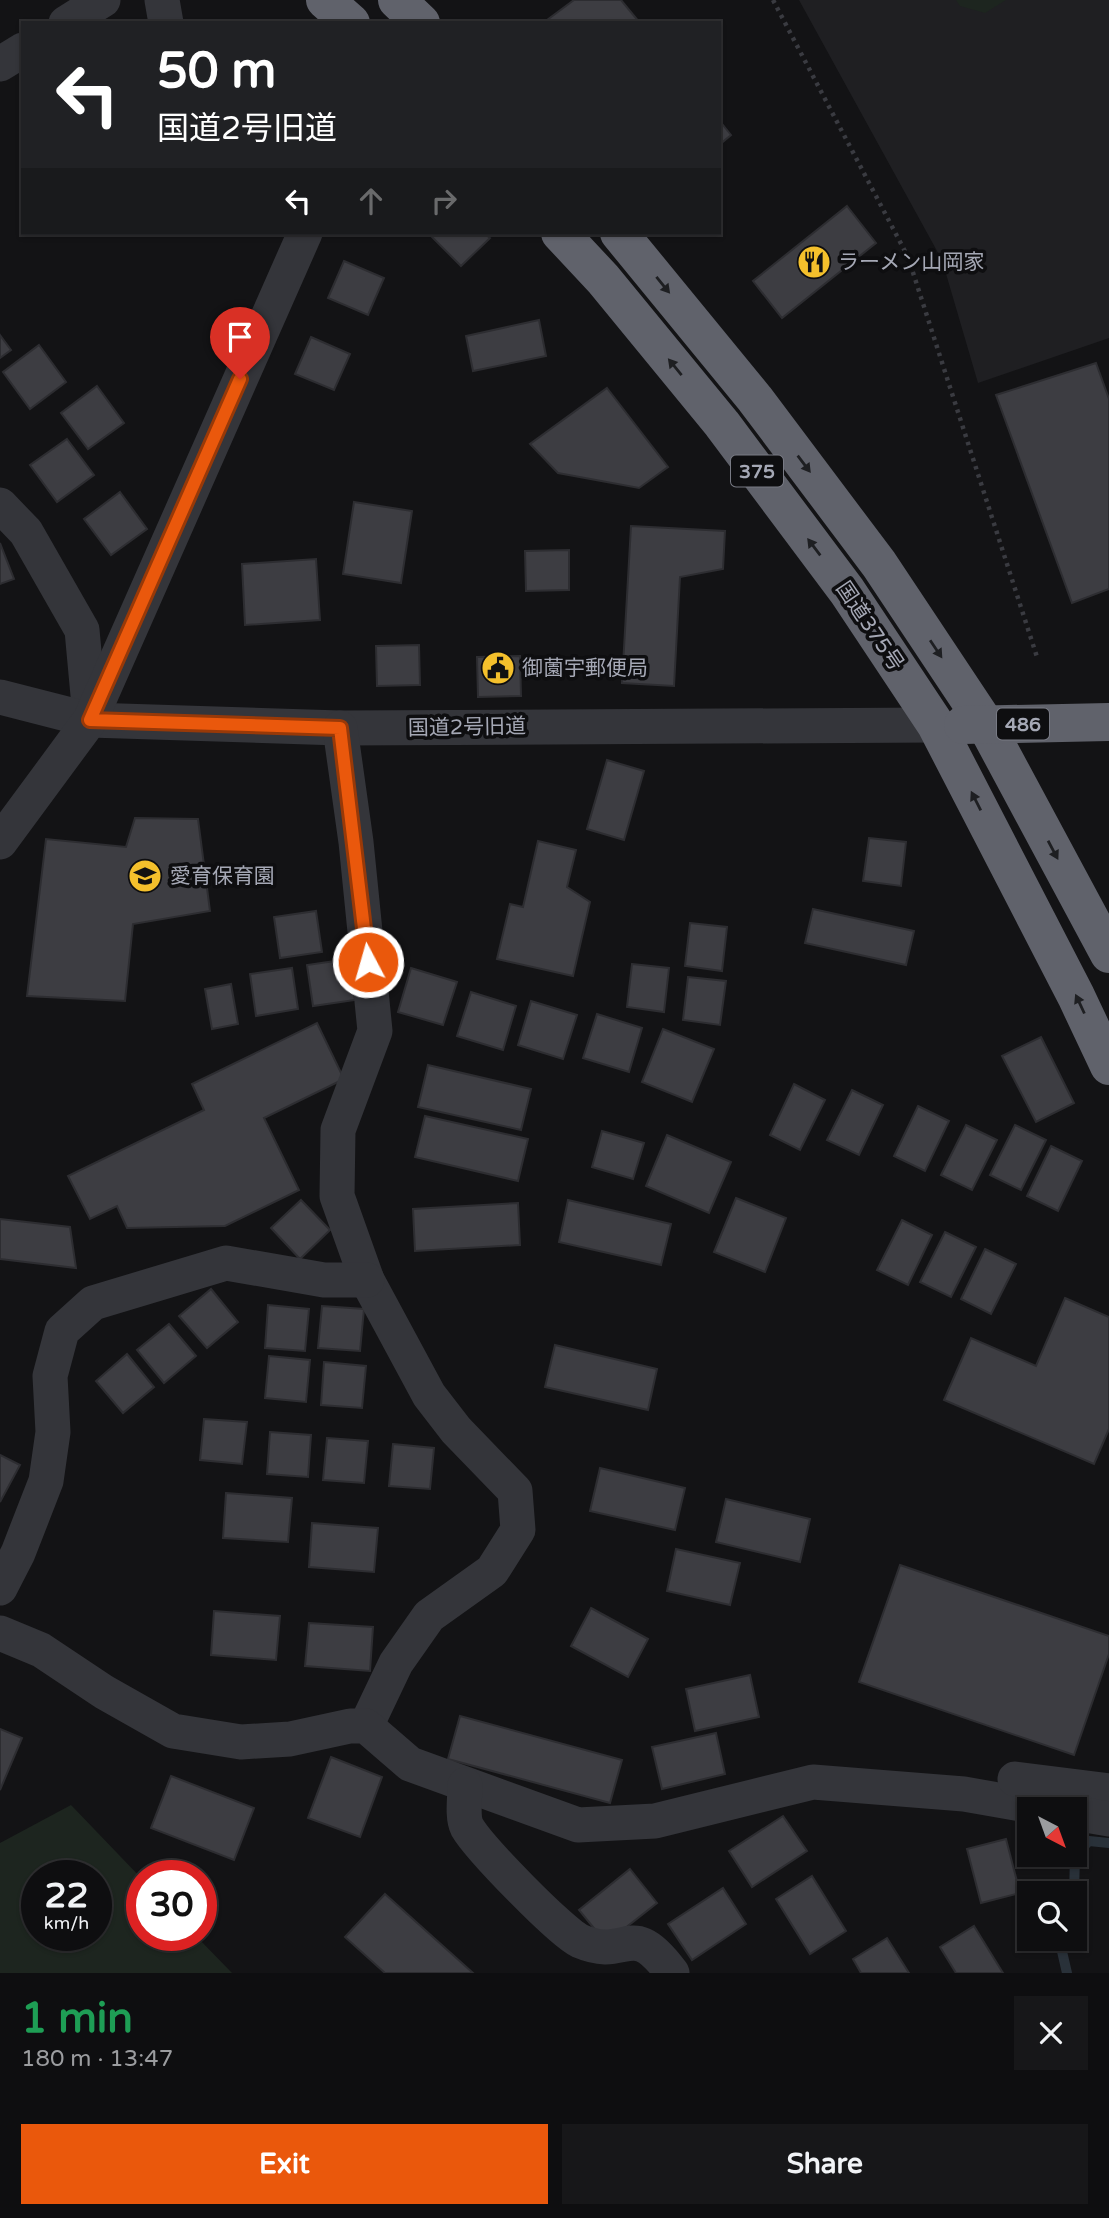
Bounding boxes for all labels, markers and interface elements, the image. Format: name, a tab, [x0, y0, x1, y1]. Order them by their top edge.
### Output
text: 50 m	[157, 42, 276, 101]
icon: left	[42, 49, 133, 140]
text: 国道2号旧道	[157, 110, 337, 148]
icon: left	[279, 182, 317, 220]
icon: ahead	[352, 182, 390, 220]
icon: right	[425, 182, 463, 220]
restaurant icon: ラーメン山岡家	[795, 243, 833, 281]
place label: ラーメン山岡家	[838, 250, 984, 275]
one-way arrow	[655, 277, 670, 294]
pin	[210, 307, 270, 379]
icon: arrive	[221, 318, 259, 356]
one-way arrow	[668, 359, 683, 377]
one-way arrow	[796, 455, 810, 473]
road number: 375	[731, 456, 783, 486]
one-way arrow	[808, 538, 822, 556]
street label: 国道375号	[831, 577, 909, 676]
one-way arrow	[929, 640, 943, 658]
public building icon: 御薗宇郵便局	[479, 649, 517, 687]
place label: 御薗宇郵便局	[522, 656, 648, 681]
road number: 486	[997, 708, 1049, 740]
street label: 国道2号旧道	[408, 714, 526, 741]
one-way arrow	[970, 792, 982, 811]
one-way arrow	[1047, 840, 1059, 859]
school or university icon: 愛育保育園	[126, 857, 164, 895]
place label: 愛育保育園	[170, 864, 275, 889]
position arrow	[331, 925, 405, 999]
one-way arrow	[1074, 994, 1086, 1014]
north arrow	[1017, 1797, 1087, 1867]
map controls	[1017, 1797, 1087, 1951]
speed limit sign: 30	[126, 1860, 217, 1951]
text: 22	[45, 1875, 88, 1917]
button: search	[1017, 1881, 1087, 1951]
text: km/h	[44, 1912, 89, 1934]
text: 1 min	[21, 1993, 133, 2044]
button: close	[1014, 1996, 1088, 2070]
text: 180 m · 13:47	[21, 2045, 173, 2073]
button: Exit	[21, 2124, 548, 2204]
button: Share	[562, 2124, 1088, 2204]

